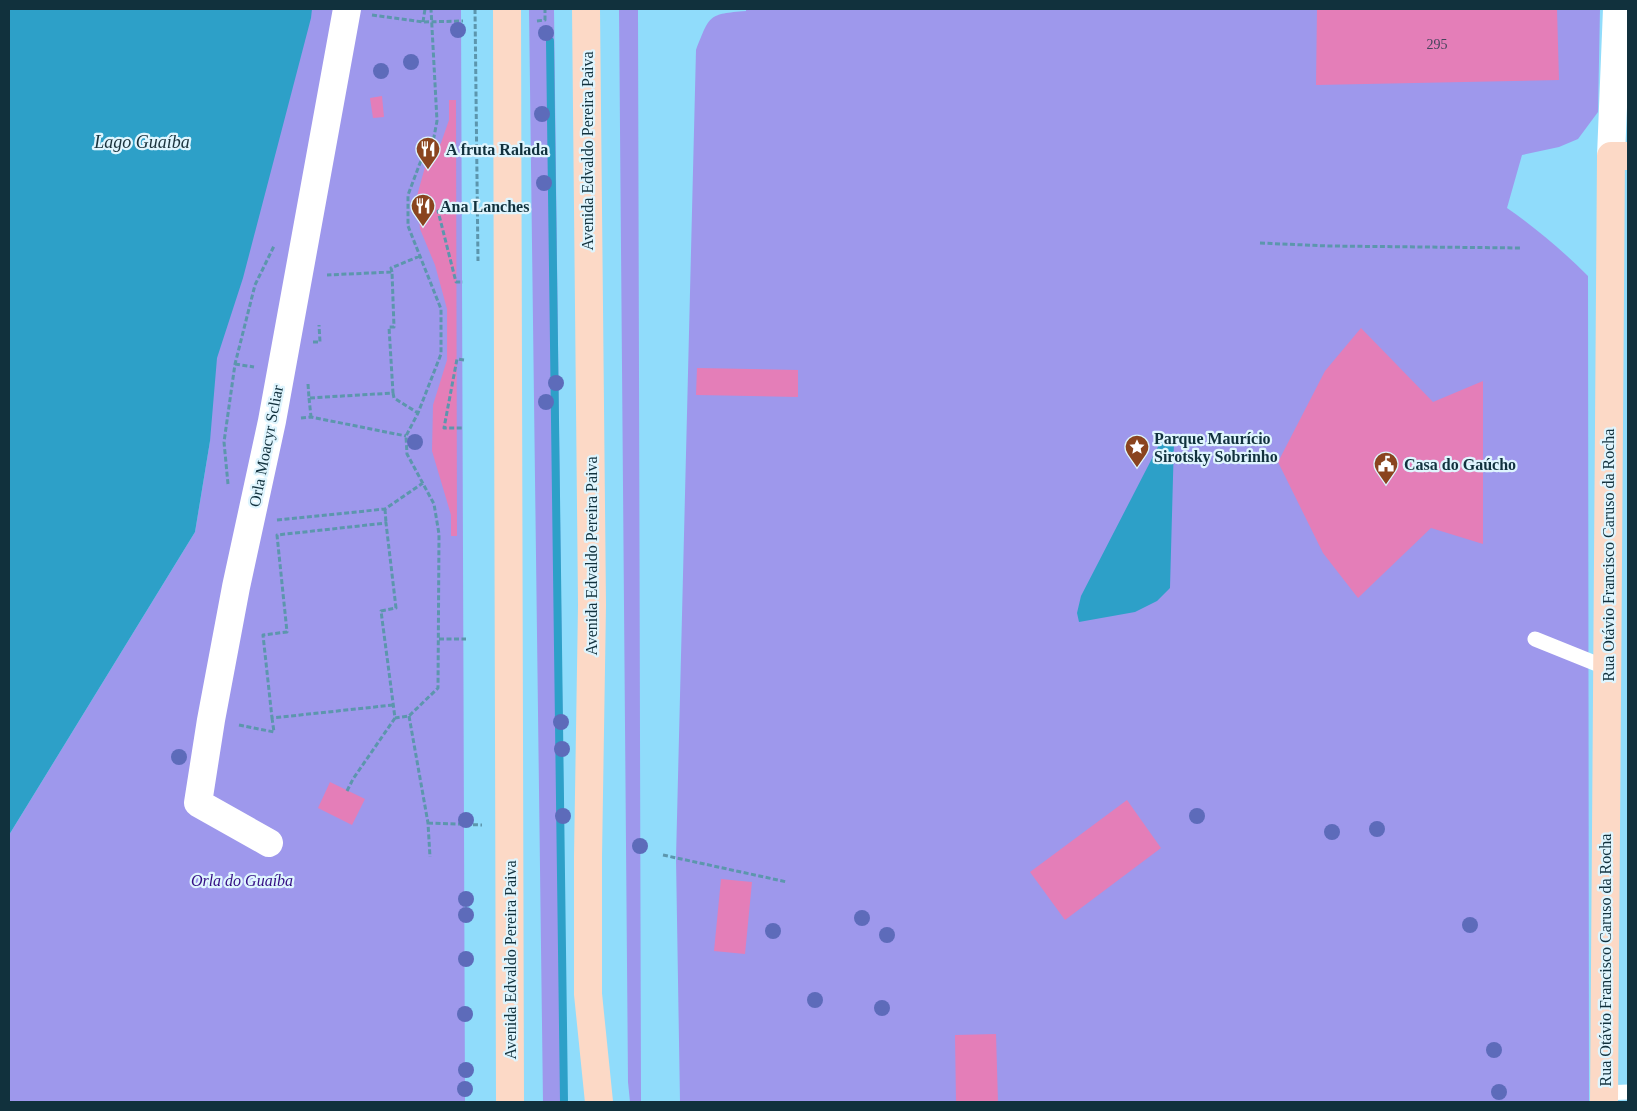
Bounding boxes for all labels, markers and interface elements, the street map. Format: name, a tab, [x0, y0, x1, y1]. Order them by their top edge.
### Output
house number: 295	[1427, 37, 1448, 52]
street label: Avenida Edvaldo Pereira Paiva	[579, 51, 596, 251]
water label: Lago Guaíba	[93, 132, 190, 152]
restaurant icon: A fruta Ralada	[415, 136, 441, 170]
place label: A fruta Ralada	[446, 141, 548, 158]
restaurant icon: Ana Lanches	[410, 193, 436, 227]
place label: Ana Lanches	[440, 198, 529, 215]
street label: Orla Moacyr Scliar	[246, 383, 287, 508]
street label: Rua Otávio Francisco Caruso da Rocha	[1600, 429, 1617, 681]
place label: Parque Maurício Sirotsky Sobrinho	[1154, 430, 1278, 466]
place icon: Parque Maurício Sirotsky Sobrinho	[1124, 434, 1150, 468]
public building icon: Casa do Gaúcho	[1373, 451, 1399, 485]
street label: Avenida Edvaldo Pereira Paiva	[583, 456, 600, 656]
place label: Casa do Gaúcho	[1404, 456, 1516, 473]
street label: Rua Otávio Francisco Caruso da Rocha	[1597, 834, 1614, 1086]
street label: Avenida Edvaldo Pereira Paiva	[502, 860, 519, 1060]
park label: Orla do Guaíba	[191, 872, 293, 889]

